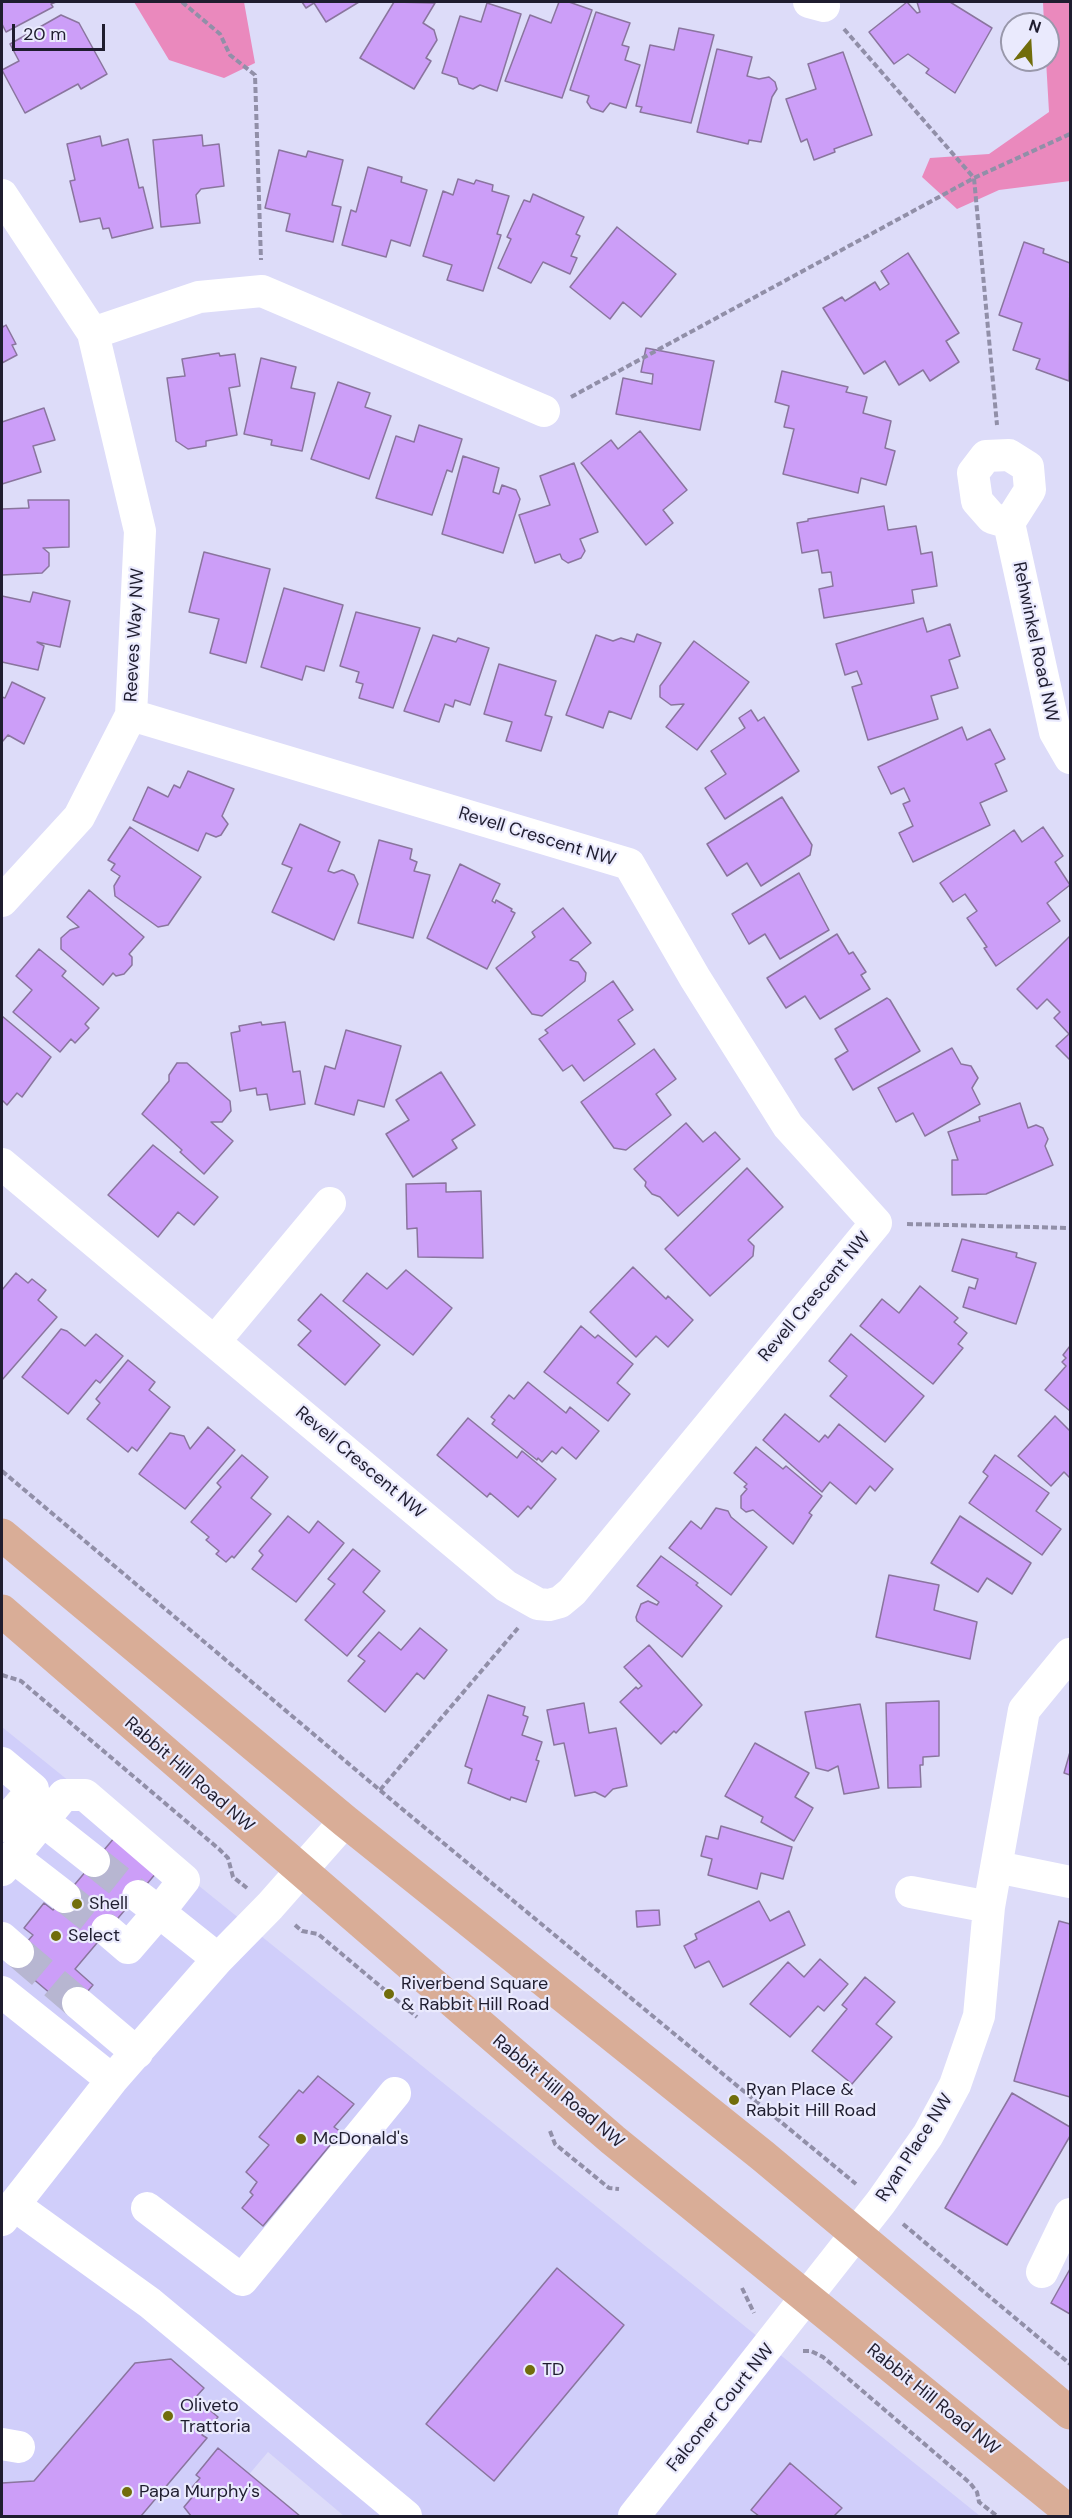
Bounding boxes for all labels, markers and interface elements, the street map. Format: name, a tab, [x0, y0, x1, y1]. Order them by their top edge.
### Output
scale bar	[15, 12, 108, 50]
north arrow	[1000, 12, 1060, 72]
text: N	[1026, 15, 1044, 38]
text: 20 m	[23, 22, 66, 46]
street label: Rehwinkel Road NW	[1007, 560, 1063, 724]
street label: Reeves Way NW	[121, 568, 149, 702]
street label: Revell Crescent NW	[456, 803, 618, 871]
street label: Revell Crescent NW	[754, 1228, 876, 1366]
street label: Revell Crescent NW	[291, 1402, 429, 1524]
street label: Rabbit Hill Road NW	[120, 1713, 258, 1837]
place label: Shell	[89, 1893, 128, 1915]
marker: Shell	[70, 1897, 84, 1911]
place label: Select	[68, 1925, 120, 1947]
marker: Select	[49, 1929, 63, 1943]
place label: Riverbend Square & Rabbit Hill Road	[401, 1973, 549, 2016]
marker: Riverbend Square & Rabbit Hill Road	[382, 1987, 396, 2001]
street label: Rabbit Hill Road NW	[488, 2031, 628, 2153]
place label: Ryan Place & Rabbit Hill Road	[746, 2079, 876, 2122]
street label: Ryan Place NW	[872, 2090, 958, 2206]
marker: Ryan Place & Rabbit Hill Road	[727, 2093, 741, 2107]
place label: McDonald's	[313, 2128, 409, 2150]
marker: McDonald's	[294, 2132, 308, 2146]
street label: Falconer Court NW	[663, 2340, 779, 2476]
street label: Rabbit Hill Road NW	[862, 2340, 1004, 2460]
place label: TD	[542, 2359, 564, 2381]
marker: TD	[523, 2363, 537, 2377]
place label: Oliveto Trattoria	[180, 2395, 251, 2438]
marker: Oliveto Trattoria	[161, 2409, 175, 2423]
place label: Papa Murphy's	[139, 2481, 260, 2503]
marker: Papa Murphy's	[120, 2485, 134, 2499]

